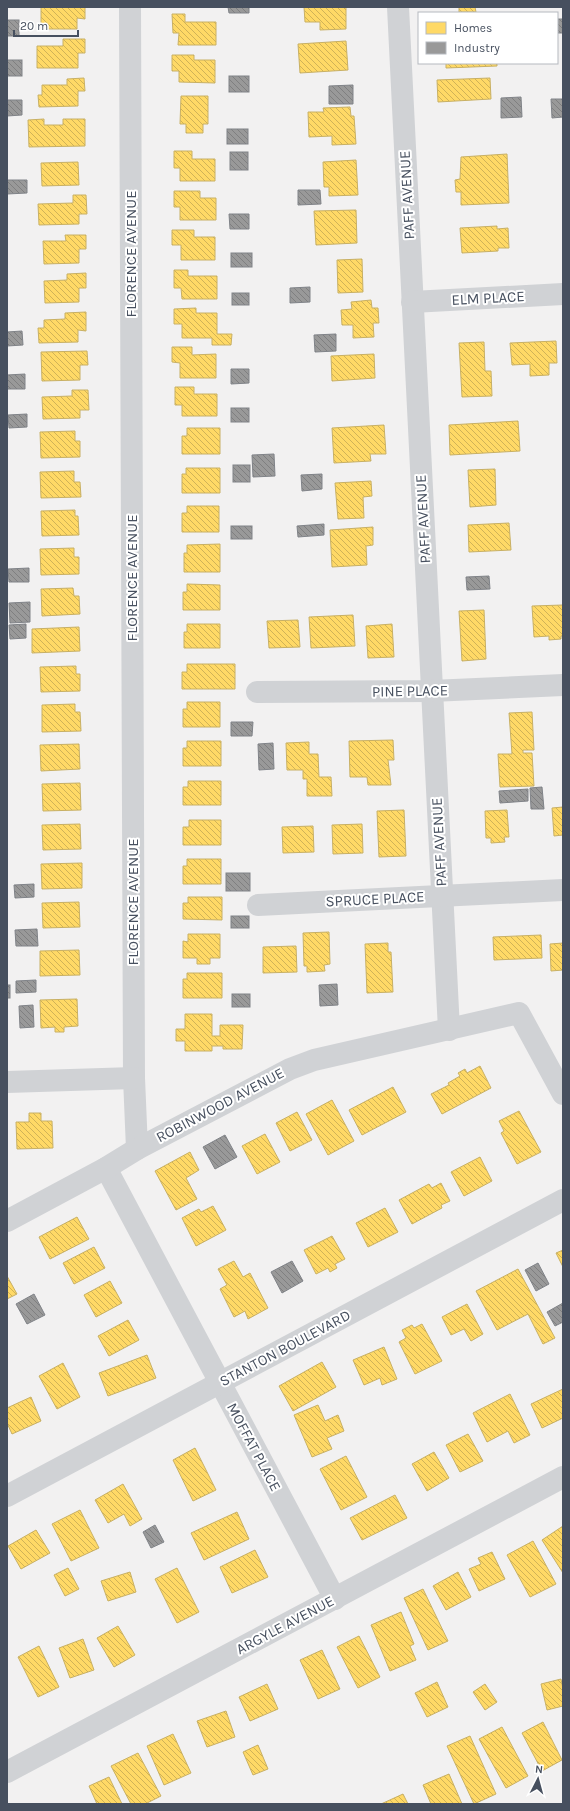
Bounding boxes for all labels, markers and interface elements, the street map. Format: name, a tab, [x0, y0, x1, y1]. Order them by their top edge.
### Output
scale bar	[14, 12, 78, 38]
legend	[418, 12, 558, 64]
text: 20 m	[20, 19, 48, 33]
text: Homes	[454, 21, 492, 35]
text: Industry	[454, 41, 500, 55]
street label: PAFF AVENUE	[396, 150, 418, 240]
street label: FLORENCE AVENUE	[122, 190, 140, 318]
street label: ELM PLACE	[451, 287, 525, 309]
street label: PAFF AVENUE	[412, 474, 434, 564]
street label: FLORENCE AVENUE	[123, 514, 141, 642]
street label: PINE PLACE	[372, 681, 448, 701]
street label: PAFF AVENUE	[428, 797, 450, 887]
street label: FLORENCE AVENUE	[124, 838, 142, 966]
street label: SPRUCE PLACE	[325, 887, 425, 911]
street label: ROBINWOOD AVENUE	[153, 1064, 287, 1146]
street label: STANTON BOULEVARD	[216, 1306, 354, 1390]
street label: MOFFAT PLACE	[223, 1400, 285, 1494]
street label: ARGYLE AVENUE	[233, 1592, 337, 1658]
north arrow	[518, 1759, 558, 1799]
text: N	[534, 1763, 544, 1776]

